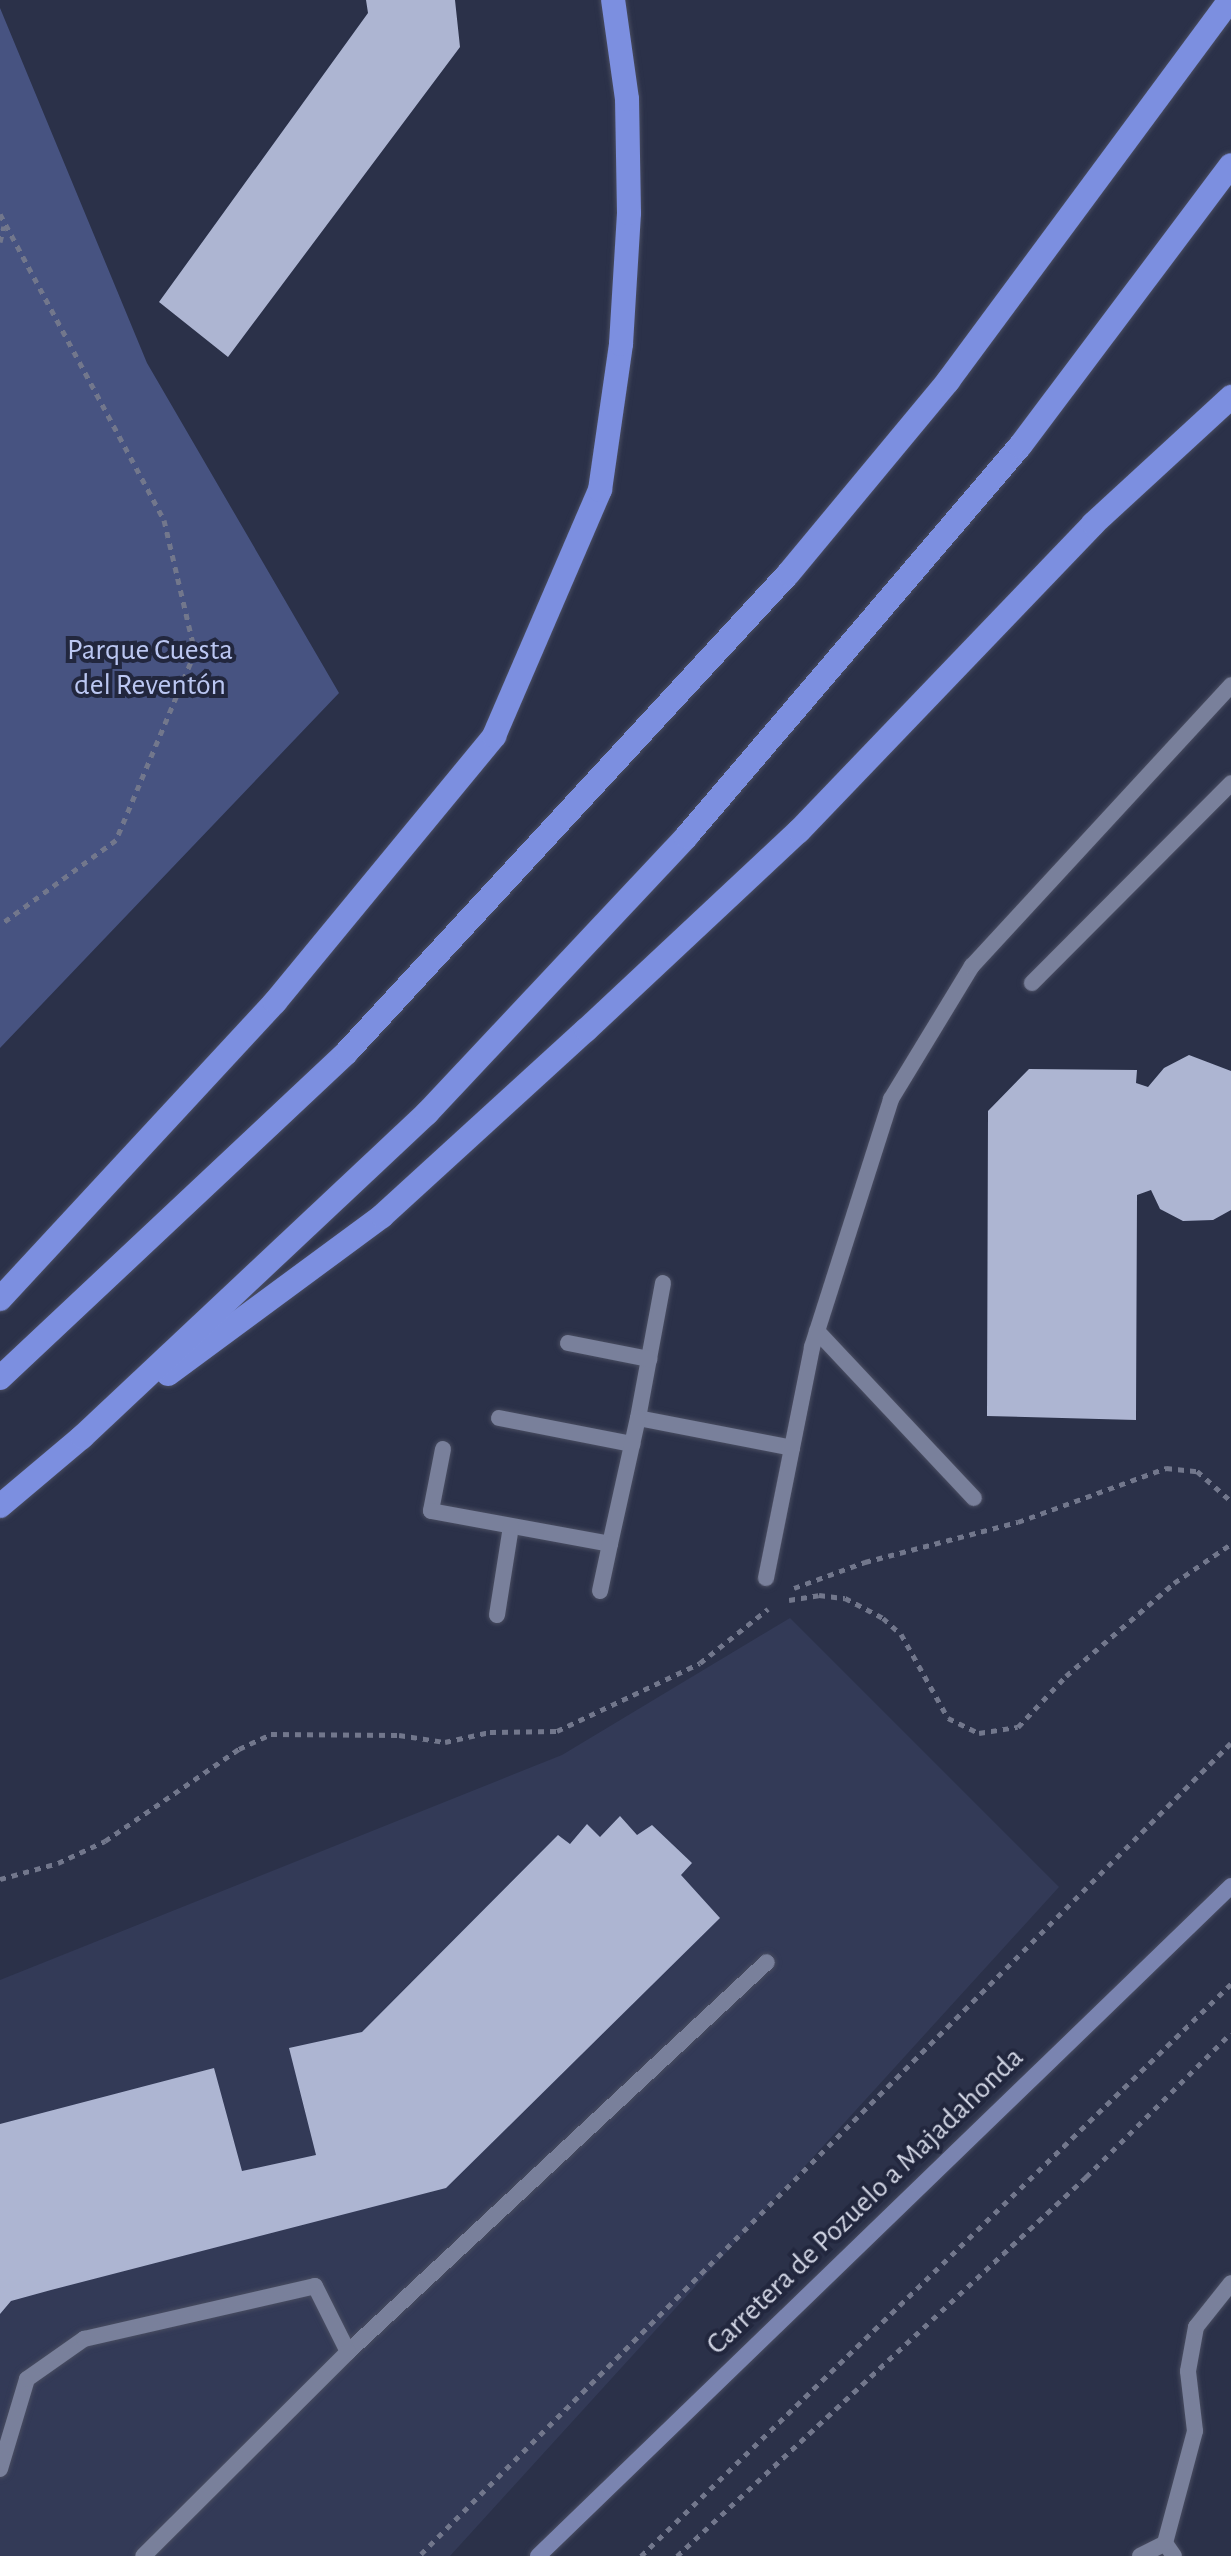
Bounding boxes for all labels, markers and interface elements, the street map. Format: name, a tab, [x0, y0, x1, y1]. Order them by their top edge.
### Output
park label: Parque Cuesta del Reventón	[67, 632, 233, 702]
street label: Carretera de Pozuelo a Majadahonda	[699, 2040, 1031, 2362]

